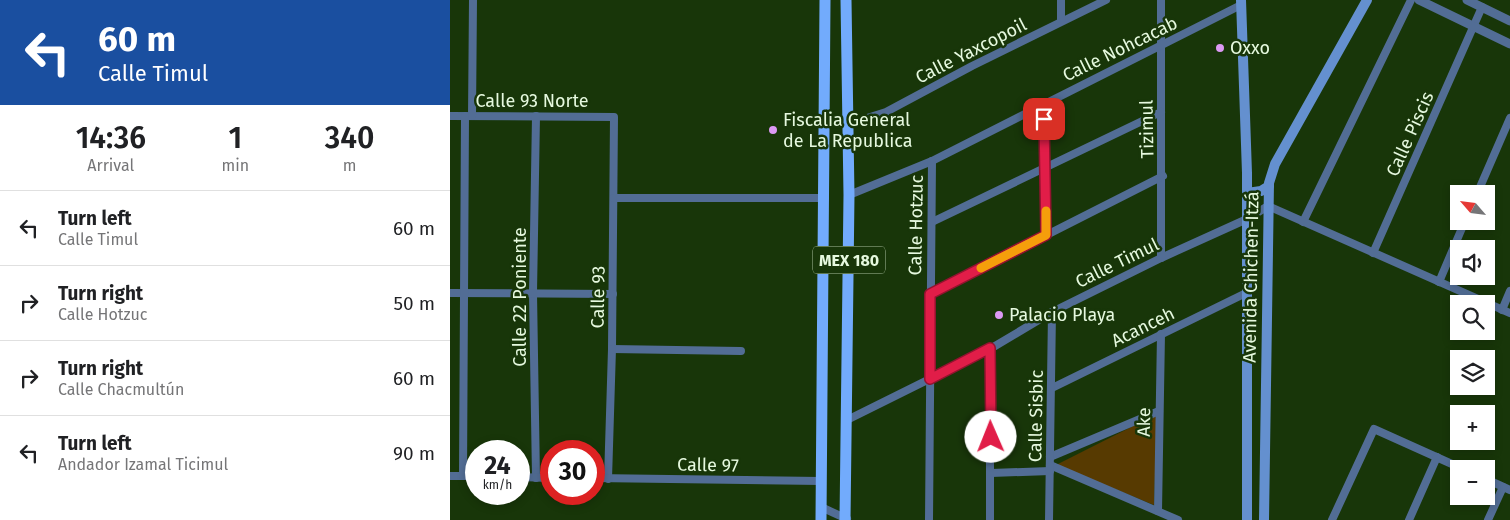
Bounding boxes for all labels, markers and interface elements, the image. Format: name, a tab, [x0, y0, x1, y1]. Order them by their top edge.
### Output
street label: Calle Nohcacab	[1059, 12, 1181, 86]
street label: Calle Yaxcopoil	[912, 14, 1030, 88]
text: 60 m	[98, 18, 176, 60]
icon: left	[15, 20, 80, 85]
place label: Oxxo	[1230, 37, 1270, 59]
marker: Oxxo	[1214, 42, 1226, 54]
text: Calle Timul	[98, 60, 208, 87]
street label: Calle Piscis	[1382, 88, 1438, 180]
street label: Calle 93 Norte	[475, 90, 589, 112]
pin	[1023, 98, 1065, 140]
street label: Tizimul	[1135, 100, 1159, 158]
icon: arrive	[1030, 105, 1058, 133]
place label: Fiscalia General de La Republica	[783, 109, 913, 152]
text: 14:36	[76, 120, 146, 156]
text: 1	[228, 120, 242, 156]
text: 340	[325, 120, 374, 156]
marker: Fiscalia General de La Republica	[767, 124, 779, 136]
text: Arrival	[87, 156, 134, 175]
text: min	[222, 156, 249, 175]
text: m	[343, 156, 356, 175]
street label: Calle Hotzuc	[904, 174, 928, 275]
north arrow	[1450, 185, 1495, 230]
map controls	[1450, 185, 1495, 505]
street label: Avenida Chichen-Itzá	[1239, 191, 1263, 363]
text: Turn left	[58, 207, 132, 230]
icon: left	[15, 214, 43, 242]
text: 60 m	[393, 217, 435, 240]
street label: Calle 22 Poniente	[509, 227, 531, 367]
text: Calle Timul	[58, 230, 138, 249]
street label: Calle Timul	[1072, 233, 1162, 293]
button: sound	[1450, 240, 1495, 285]
road number: MEX 180	[813, 246, 885, 274]
street label: Calle 93	[586, 266, 610, 328]
text: Turn right	[58, 282, 143, 305]
icon: right	[15, 289, 43, 317]
text: 50 m	[394, 292, 435, 315]
button: search	[1450, 295, 1495, 340]
street label: Acanceh	[1108, 302, 1178, 352]
place label: Palacio Playa	[1009, 304, 1115, 326]
text: Calle Hotzuc	[58, 305, 147, 324]
marker: Palacio Playa	[993, 309, 1005, 321]
button: layers	[1450, 350, 1495, 395]
text: Turn right	[58, 357, 143, 380]
icon: right	[15, 364, 43, 392]
text: 60 m	[393, 367, 435, 390]
street label: Calle Sisbic	[1024, 369, 1048, 462]
text: Calle Chacmultún	[58, 380, 184, 399]
button: +	[1450, 405, 1495, 450]
street label: Ake	[1133, 407, 1155, 437]
position arrow	[964, 410, 1016, 462]
text: Turn left	[58, 432, 132, 455]
icon: left	[15, 439, 43, 467]
speed limit sign: 30	[540, 440, 605, 505]
text: 90 m	[393, 442, 435, 465]
text: 24	[484, 451, 511, 481]
street label: Calle 97	[677, 453, 739, 477]
text: Andador Izamal Ticimul	[58, 455, 228, 474]
button: −	[1450, 460, 1495, 505]
text: km/h	[483, 478, 512, 492]

